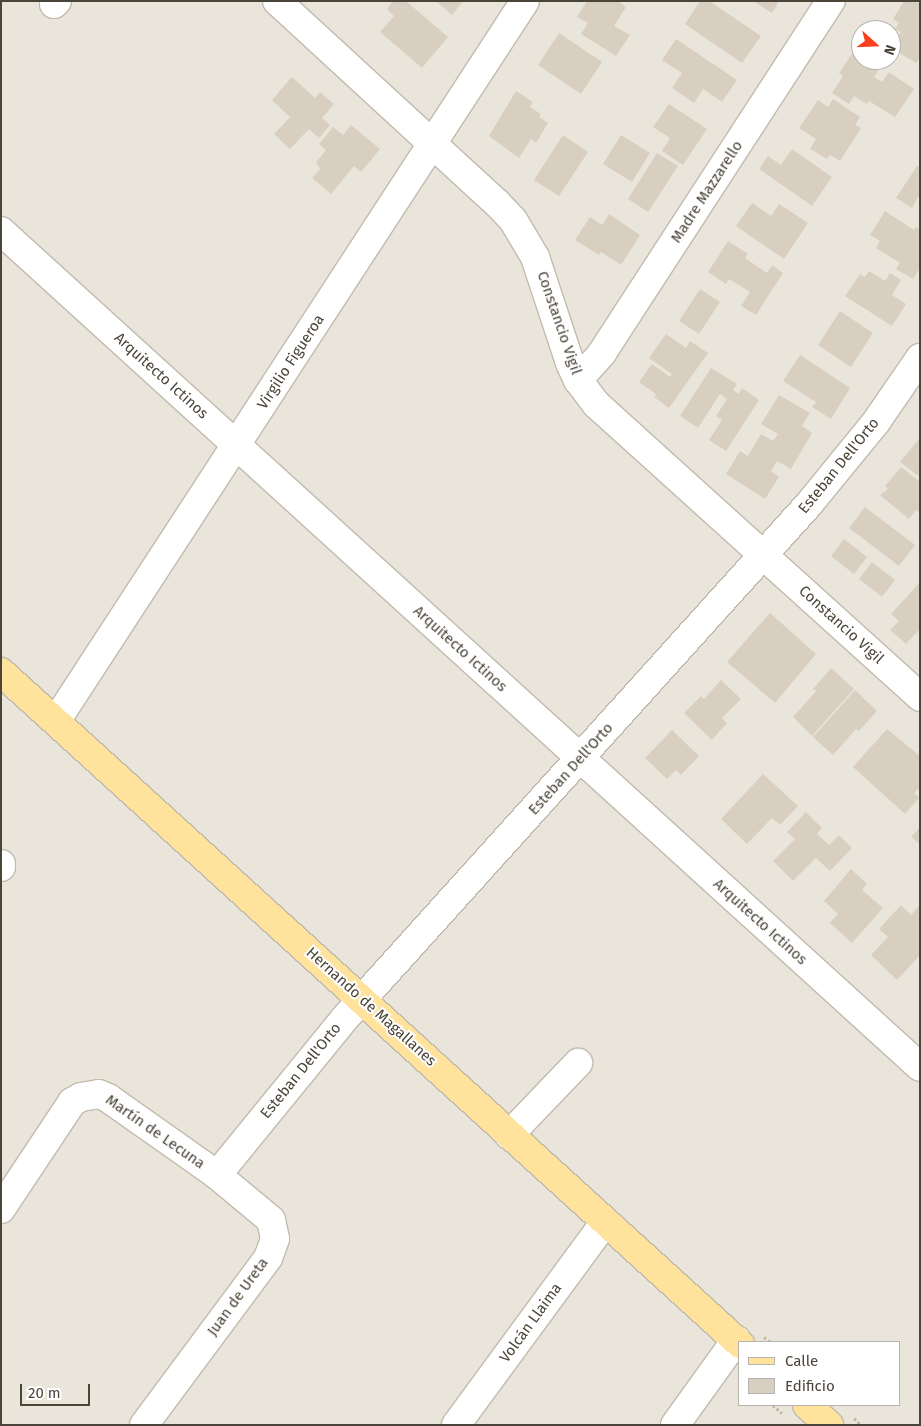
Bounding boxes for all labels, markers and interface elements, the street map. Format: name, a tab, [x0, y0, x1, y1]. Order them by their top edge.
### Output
north arrow	[851, 20, 901, 70]
text: N	[880, 43, 899, 57]
street label: Madre Mazzarello	[667, 138, 747, 246]
street label: Constancio Vigil	[533, 269, 585, 377]
street label: Virgilio Figueroa	[254, 311, 328, 413]
street label: Arquitecto Ictinos	[110, 329, 212, 423]
street label: Esteban Dell'Orto	[795, 415, 883, 517]
street label: Constancio Vigil	[795, 582, 887, 668]
street label: Arquitecto Ictinos	[409, 602, 511, 696]
street label: Esteban Dell'Orto	[525, 719, 617, 819]
street label: Arquitecto Ictinos	[709, 875, 811, 969]
street label: Hernando de Magallanes	[302, 944, 440, 1070]
street label: Esteban Dell'Orto	[257, 1020, 345, 1122]
street label: Martín de Lecuna	[102, 1091, 208, 1173]
street label: Juan de Ureta	[204, 1254, 272, 1340]
street label: Volcán Llaima	[496, 1280, 566, 1366]
legend	[738, 1341, 901, 1406]
text: Calle	[785, 1352, 818, 1370]
scale bar	[22, 1374, 92, 1406]
text: Edificio	[785, 1377, 835, 1395]
text: 20 m	[28, 1384, 61, 1402]

